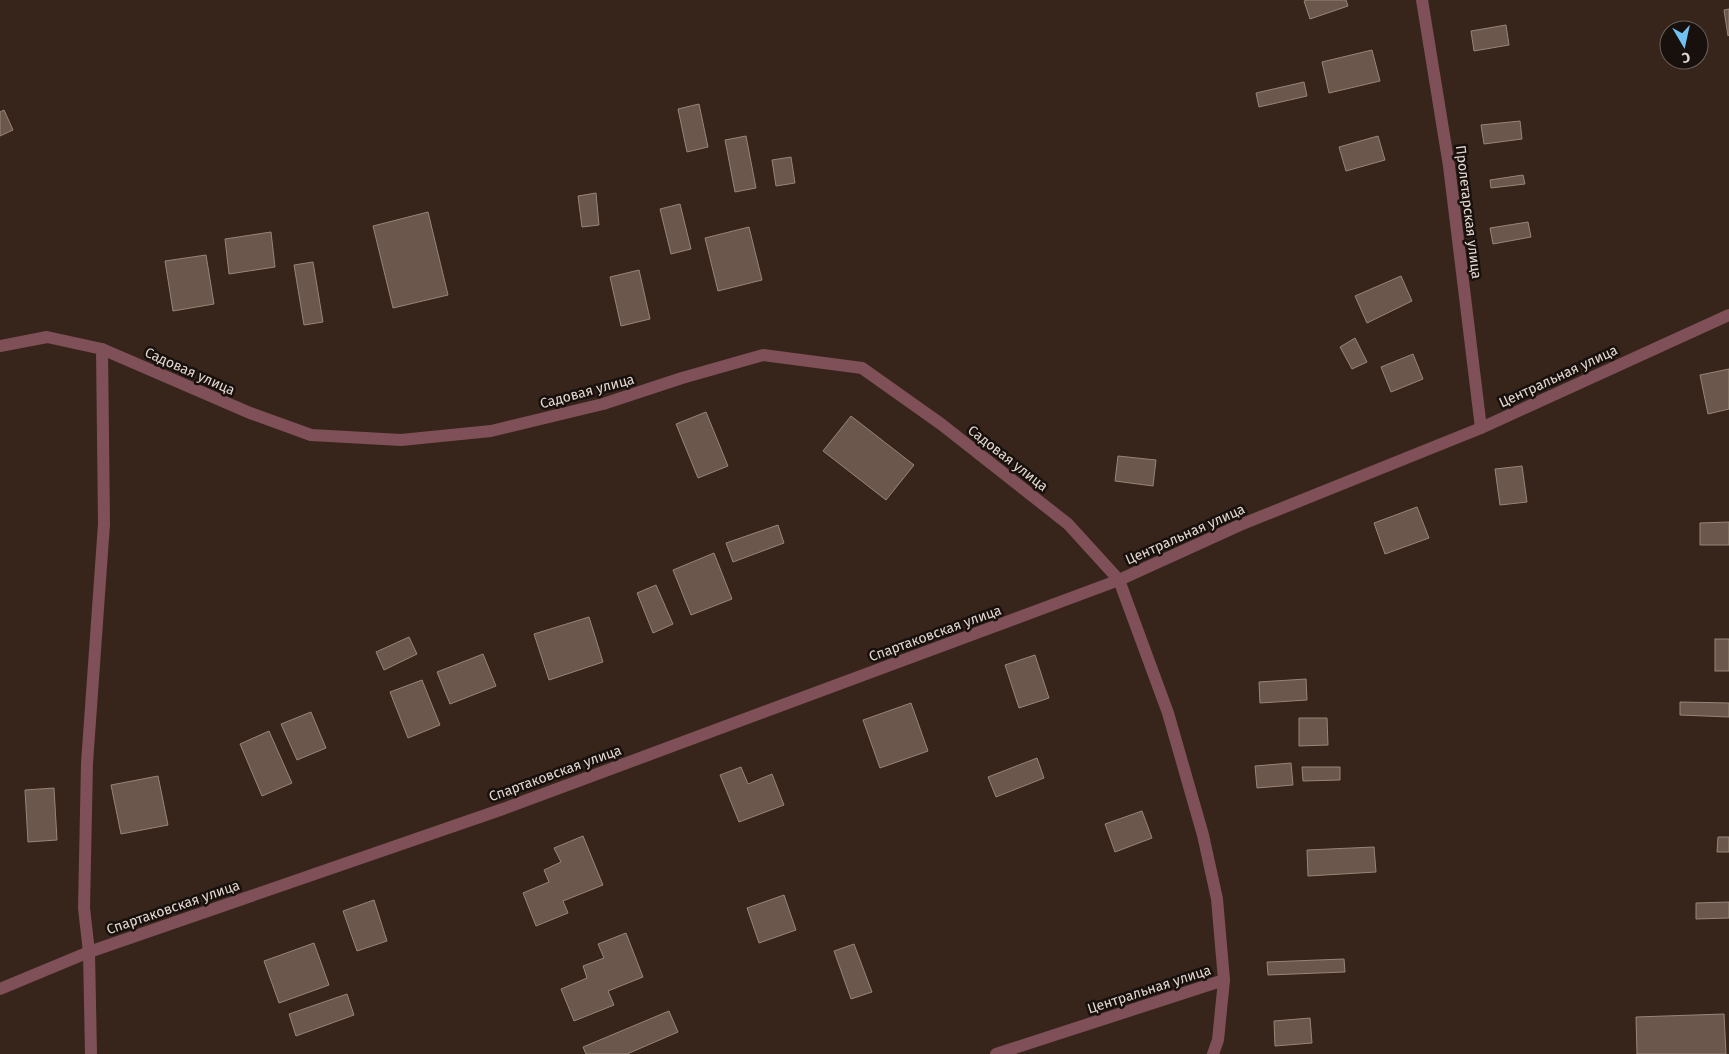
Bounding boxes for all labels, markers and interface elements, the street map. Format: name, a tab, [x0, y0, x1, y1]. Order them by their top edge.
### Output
north arrow	[1659, 20, 1709, 70]
text: С	[1681, 48, 1691, 66]
street label: Пролетарская улица	[1452, 144, 1485, 280]
street label: Центральная улица	[1496, 341, 1620, 411]
street label: Садовая улица	[142, 344, 238, 399]
street label: Садовая улица	[538, 371, 636, 412]
street label: Садовая улица	[964, 422, 1051, 495]
street label: Центральная улица	[1123, 500, 1248, 568]
street label: Спартаковская улица	[867, 602, 1004, 665]
street label: Спартаковская улица	[487, 742, 624, 805]
street label: Спартаковская улица	[104, 877, 242, 938]
street label: Центральная улица	[1085, 961, 1213, 1017]

